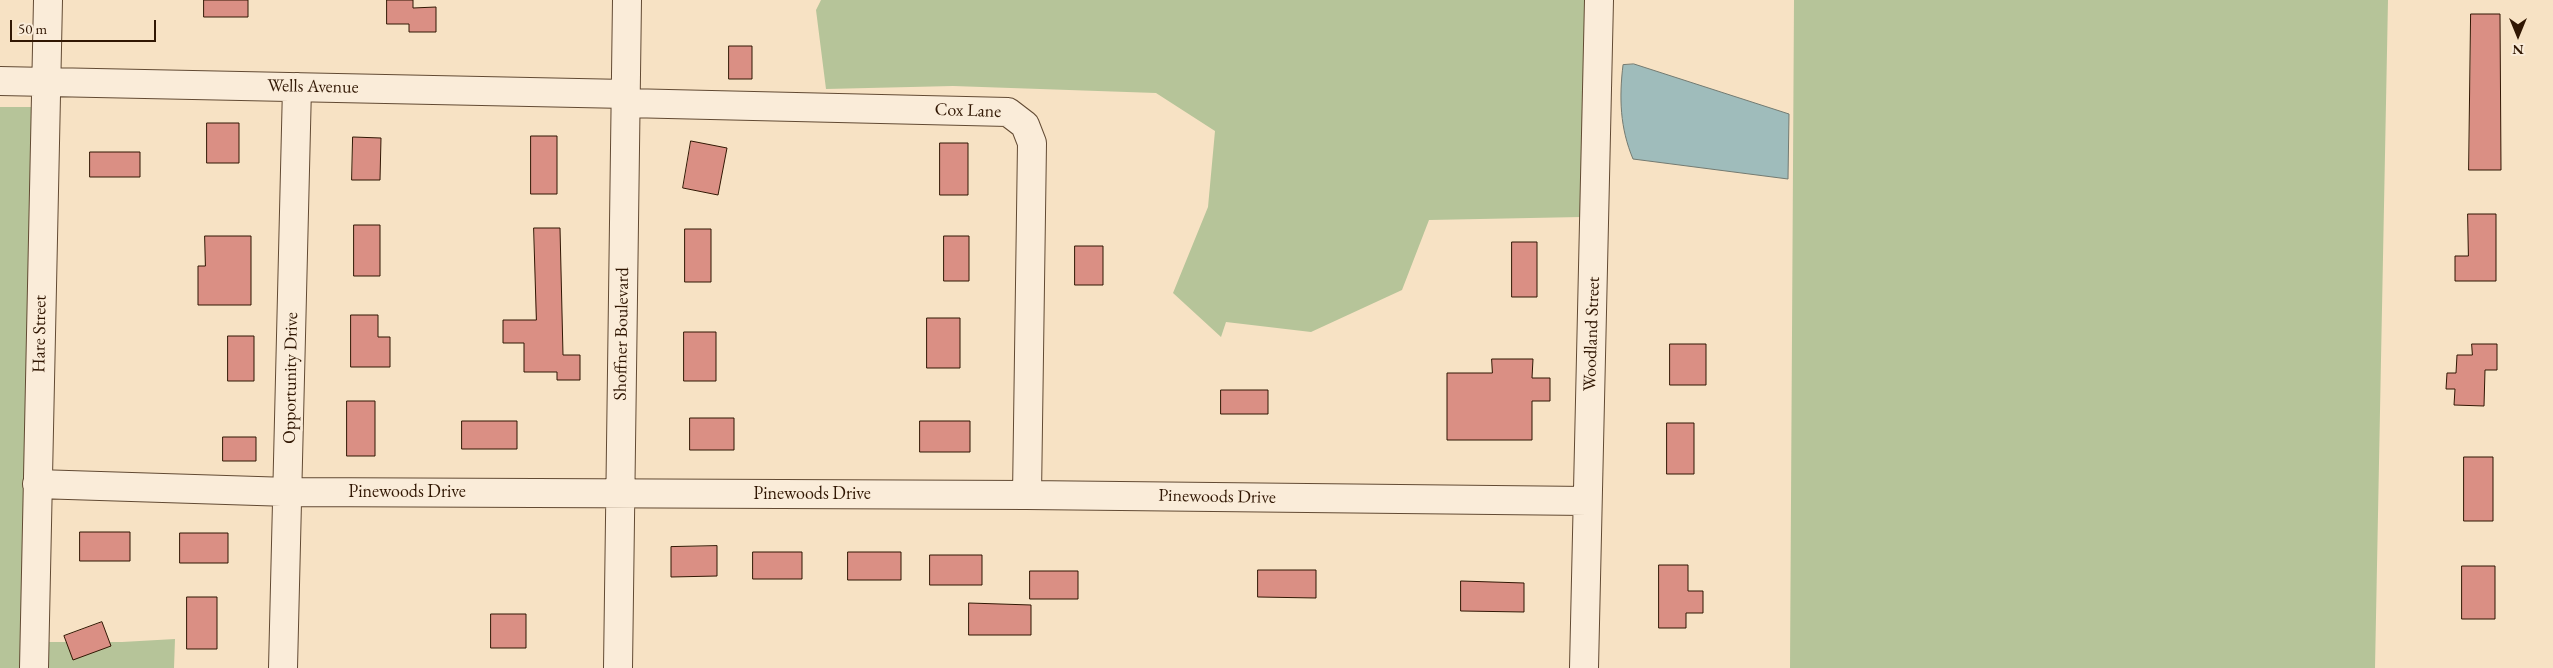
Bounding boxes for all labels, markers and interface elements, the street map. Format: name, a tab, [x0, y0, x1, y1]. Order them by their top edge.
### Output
scale bar	[12, 10, 159, 42]
north arrow	[2493, 10, 2543, 60]
text: 50 m	[18, 19, 47, 38]
text: N	[2512, 41, 2524, 59]
street label: Wells Avenue	[267, 75, 359, 99]
street label: Cox Lane	[934, 99, 1002, 123]
street label: Shoffner Boulevard	[610, 267, 634, 401]
street label: Woodland Street	[1579, 276, 1605, 392]
street label: Hare Street	[29, 295, 51, 373]
street label: Opportunity Drive	[279, 312, 303, 444]
street label: Pinewoods Drive	[348, 481, 466, 503]
street label: Pinewoods Drive	[753, 483, 871, 505]
street label: Pinewoods Drive	[1158, 485, 1276, 509]

